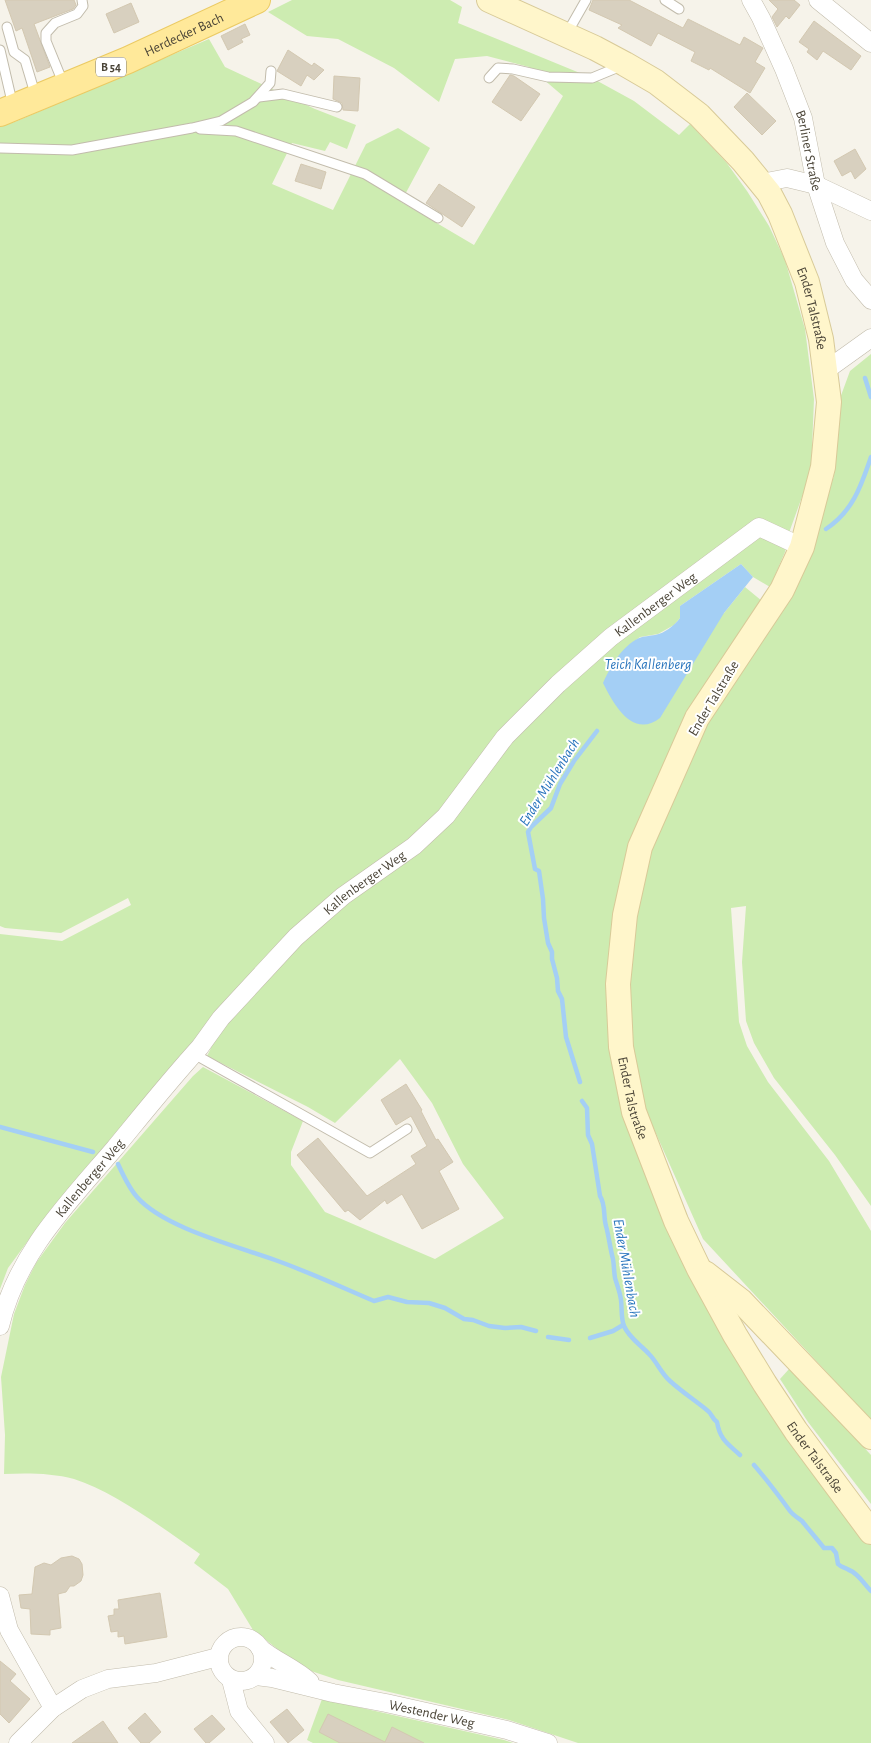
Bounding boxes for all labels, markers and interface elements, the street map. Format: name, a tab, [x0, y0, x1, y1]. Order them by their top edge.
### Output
street label: Herdecker Bach	[142, 11, 226, 59]
road number: B 54	[96, 58, 126, 76]
street label: Berliner Straße	[793, 108, 823, 193]
street label: Ender Talstraße	[794, 265, 828, 351]
street label: Kallenberger Weg	[612, 570, 699, 640]
water label: Teich Kallenberg	[604, 657, 692, 672]
street label: Ender Talstraße	[686, 659, 742, 739]
water label: Ender Mühlenbach	[517, 736, 582, 829]
street label: Kallenberger Weg	[321, 848, 408, 918]
street label: Ender Talstraße	[615, 1056, 650, 1142]
street label: Kallenberger Weg	[53, 1136, 127, 1220]
water label: Ender Mühlenbach	[610, 1218, 643, 1319]
street label: Ender Talstraße	[784, 1419, 845, 1496]
street label: Westender Weg	[388, 1698, 476, 1731]

